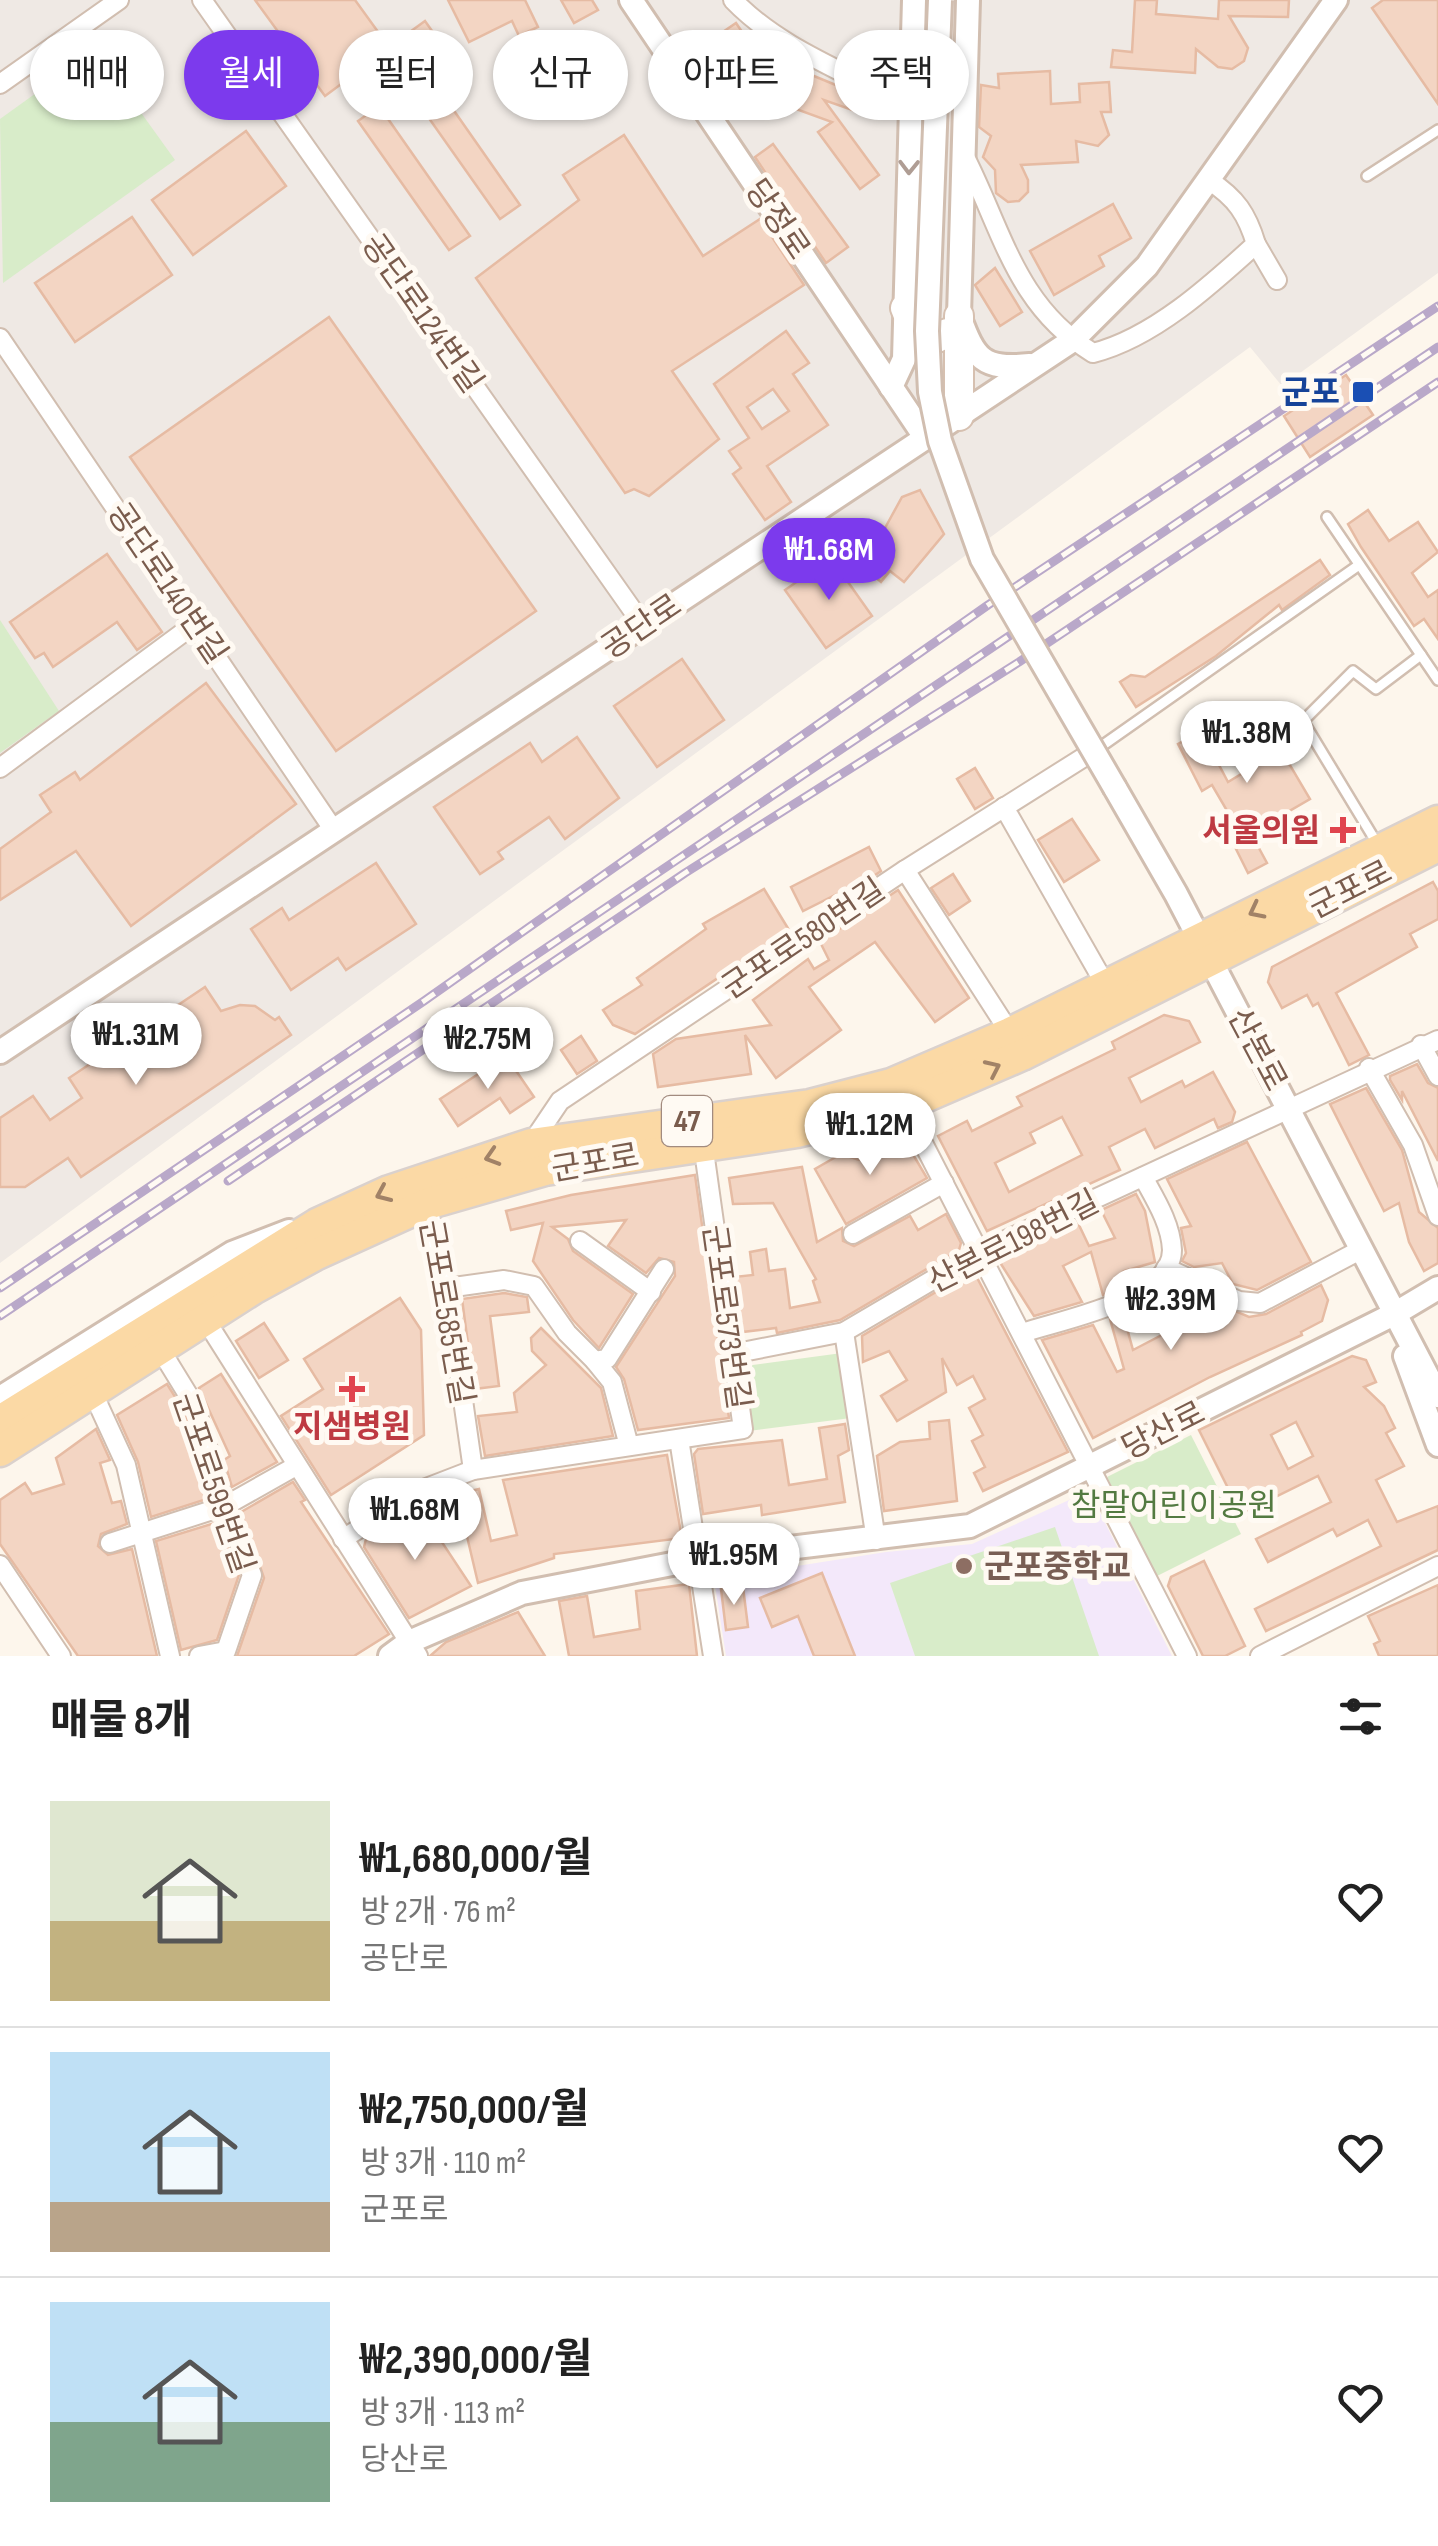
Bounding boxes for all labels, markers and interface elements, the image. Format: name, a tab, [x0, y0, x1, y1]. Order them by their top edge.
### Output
chip: 매매	[30, 30, 164, 120]
chip: 월세	[184, 30, 319, 120]
chip: 필터	[339, 30, 473, 120]
chip: 신규	[493, 30, 628, 120]
chip: 아파트	[648, 30, 814, 120]
chip: 주택	[834, 30, 969, 120]
one-way arrow	[898, 160, 919, 176]
street label: 당정로	[736, 172, 818, 267]
street label: 공단로124번길	[353, 227, 491, 401]
place label: 군포	[1281, 374, 1340, 413]
marker: 군포	[1350, 379, 1376, 405]
street label: 공단로140번길	[99, 496, 235, 672]
pin: ₩1.68M	[748, 518, 910, 603]
text: ₩1.68M	[784, 531, 874, 570]
street label: 공단로	[594, 586, 689, 668]
pin: ₩1.38M	[1166, 701, 1328, 786]
text: ₩1.38M	[1202, 714, 1292, 753]
place label: 서울의원	[1202, 812, 1320, 851]
marker: 서울의원	[1330, 817, 1356, 843]
street label: 군포로	[1302, 853, 1399, 928]
street label: 군포로580번길	[715, 870, 893, 1008]
one-way arrow	[1249, 899, 1267, 918]
street label: 산본로	[1219, 1002, 1295, 1098]
pin: ₩1.31M	[55, 1003, 217, 1088]
pin: ₩2.75M	[407, 1007, 569, 1092]
text: ₩1.31M	[93, 1016, 179, 1055]
text: ₩2.75M	[444, 1020, 532, 1059]
one-way arrow	[983, 1061, 1001, 1081]
pin: ₩1.12M	[789, 1093, 951, 1178]
road number: 47	[662, 1096, 712, 1146]
text: ₩1.12M	[827, 1106, 913, 1145]
street label: 군포로	[548, 1137, 642, 1190]
one-way arrow	[484, 1145, 501, 1165]
one-way arrow	[375, 1182, 393, 1202]
street label: 산본로198번길	[922, 1183, 1106, 1302]
street label: 군포로585번길	[410, 1217, 481, 1408]
street label: 군포로573번길	[693, 1222, 758, 1412]
pin: ₩2.39M	[1090, 1268, 1252, 1353]
text: ₩2.39M	[1126, 1281, 1216, 1320]
marker: 지샘병원	[339, 1376, 365, 1402]
street label: 군포로599번길	[163, 1388, 262, 1579]
street label: 당산로	[1115, 1394, 1212, 1469]
place label: 지샘병원	[293, 1408, 411, 1447]
pin: ₩1.68M	[334, 1478, 496, 1563]
park label: 참말어린이공원	[1071, 1487, 1277, 1526]
text: ₩1.68M	[370, 1491, 460, 1530]
pin: ₩1.95M	[653, 1523, 815, 1608]
text: ₩1.95M	[690, 1536, 778, 1575]
place label: 군포중학교	[984, 1548, 1131, 1587]
marker: 군포중학교	[953, 1555, 975, 1577]
icon: filters	[1333, 1689, 1388, 1744]
text: 매물 8개	[50, 1696, 192, 1747]
text: ₩1,680,000/월	[360, 1834, 592, 1885]
icon: home	[130, 1841, 250, 1961]
icon: heart	[1333, 1874, 1388, 1929]
text: 방 2개 · 76 m²	[360, 1893, 516, 1932]
text: 공단로	[360, 1940, 448, 1979]
text: ₩2,750,000/월	[360, 2085, 589, 2136]
icon: home	[130, 2092, 250, 2212]
icon: heart	[1333, 2125, 1388, 2180]
text: 방 3개 · 110 m²	[360, 2144, 526, 2183]
text: 군포로	[360, 2191, 448, 2230]
text: ₩2,390,000/월	[360, 2335, 592, 2386]
icon: home	[130, 2342, 250, 2462]
icon: heart	[1333, 2375, 1388, 2430]
text: 방 3개 · 113 m²	[360, 2394, 525, 2433]
text: 당산로	[360, 2441, 448, 2480]

